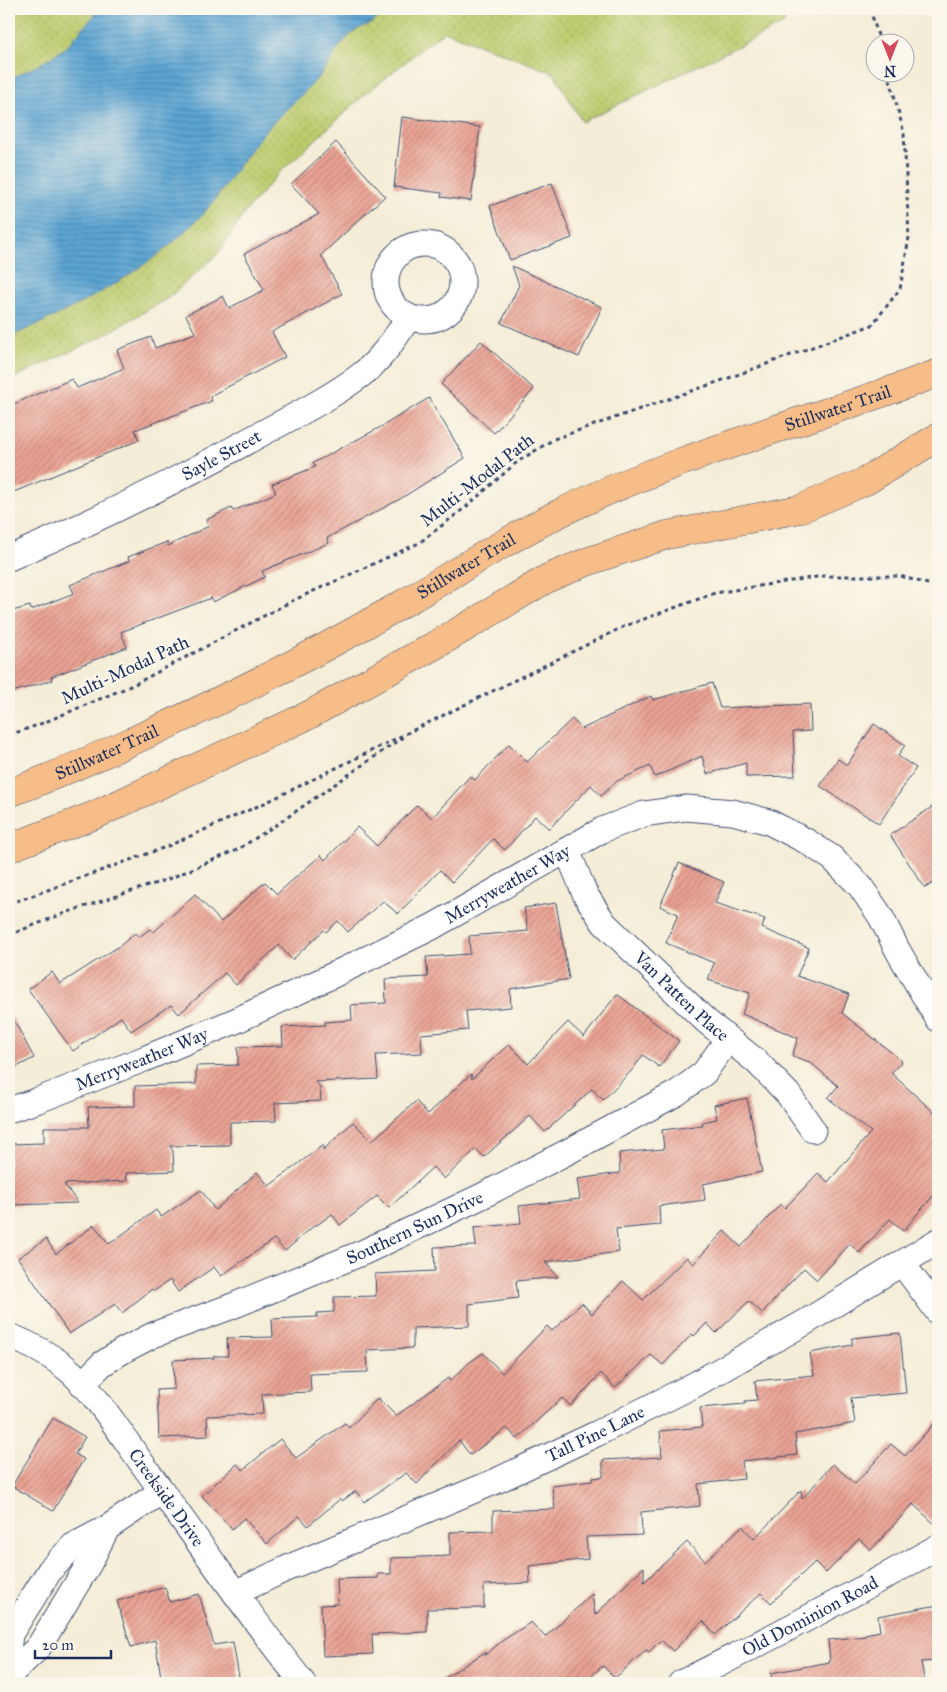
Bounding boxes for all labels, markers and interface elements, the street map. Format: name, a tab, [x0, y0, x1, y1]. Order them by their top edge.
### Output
north arrow	[864, 32, 914, 82]
text: N	[884, 62, 896, 79]
street label: Stillwater Trail	[782, 380, 894, 436]
street label: Sayle Street	[178, 425, 266, 486]
street label: Multi-Modal Path	[416, 429, 538, 531]
street label: Stillwater Trail	[413, 528, 519, 604]
street label: Multi-Modal Path	[58, 631, 192, 709]
street label: Stillwater Trail	[52, 719, 162, 785]
street label: Merryweather Way	[441, 839, 575, 929]
street label: Van Patten Place	[629, 946, 733, 1046]
street label: Merryweather Way	[72, 1022, 212, 1096]
street label: Southern Sun Drive	[343, 1186, 487, 1269]
street label: Tall Pine Lane	[542, 1400, 648, 1467]
street label: Creekside Drive	[124, 1444, 209, 1551]
street label: Old Dominion Road	[738, 1571, 882, 1661]
scale bar	[35, 1627, 111, 1659]
text: 20 m	[42, 1636, 74, 1654]

